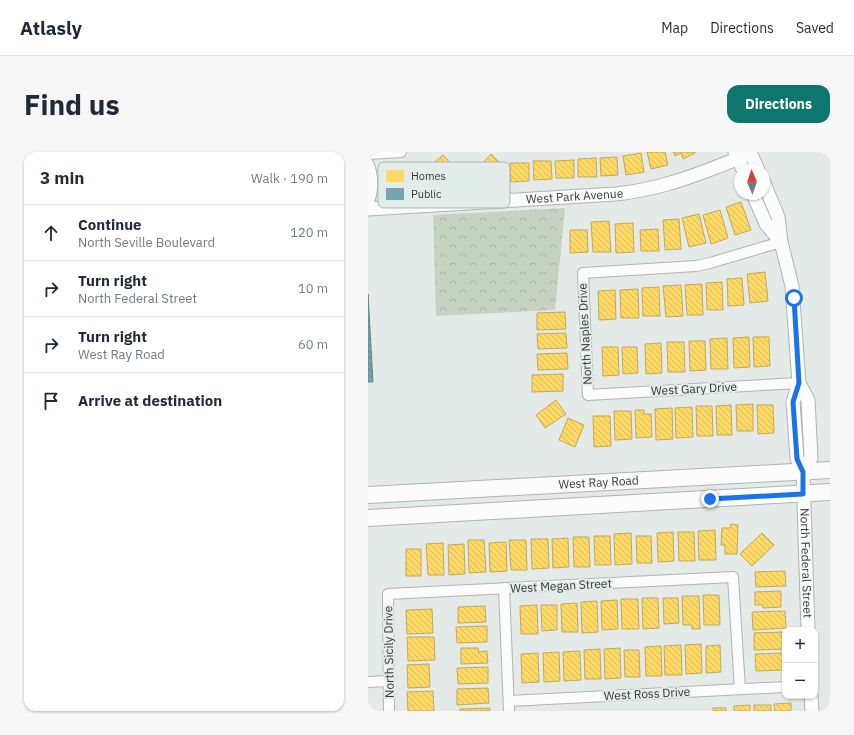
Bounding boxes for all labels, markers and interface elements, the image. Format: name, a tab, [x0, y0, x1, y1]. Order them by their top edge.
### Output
text: Atlasly	[20, 16, 82, 40]
text: Map	[661, 19, 688, 37]
text: Directions	[710, 19, 774, 37]
text: Saved	[796, 19, 834, 37]
button: Directions	[727, 85, 830, 123]
text: Find us	[24, 86, 120, 123]
legend	[378, 162, 510, 208]
north arrow	[734, 164, 770, 200]
text: 3 min	[40, 167, 84, 189]
text: Homes	[411, 169, 446, 183]
text: Walk · 190 m	[251, 170, 328, 187]
street label: West Park Avenue	[526, 185, 624, 206]
text: Public	[411, 187, 442, 201]
text: Continue	[78, 215, 142, 234]
icon: ahead	[40, 222, 62, 244]
text: 120 m	[290, 224, 328, 241]
text: North Seville Boulevard	[78, 234, 215, 251]
text: Turn right	[78, 271, 147, 290]
icon: right	[40, 278, 62, 300]
text: 10 m	[298, 280, 328, 297]
street label: North Naples Drive	[574, 282, 595, 385]
route start	[785, 289, 803, 307]
text: North Federal Street	[78, 290, 197, 307]
text: Turn right	[78, 327, 147, 346]
icon: right	[40, 334, 62, 356]
text: 60 m	[298, 336, 328, 353]
text: West Ray Road	[78, 346, 165, 363]
street label: West Gary Drive	[651, 379, 738, 398]
icon: arrive	[40, 390, 62, 412]
text: Arrive at destination	[78, 391, 222, 410]
street label: West Ray Road	[558, 472, 639, 492]
route end	[701, 490, 719, 508]
street label: North Federal Street	[797, 508, 816, 618]
street label: West Megan Street	[510, 575, 612, 596]
street label: North Sicily Drive	[380, 605, 397, 698]
map controls	[782, 627, 818, 699]
button: +	[782, 627, 818, 663]
button: −	[782, 663, 818, 699]
street label: West Ross Drive	[603, 684, 691, 703]

